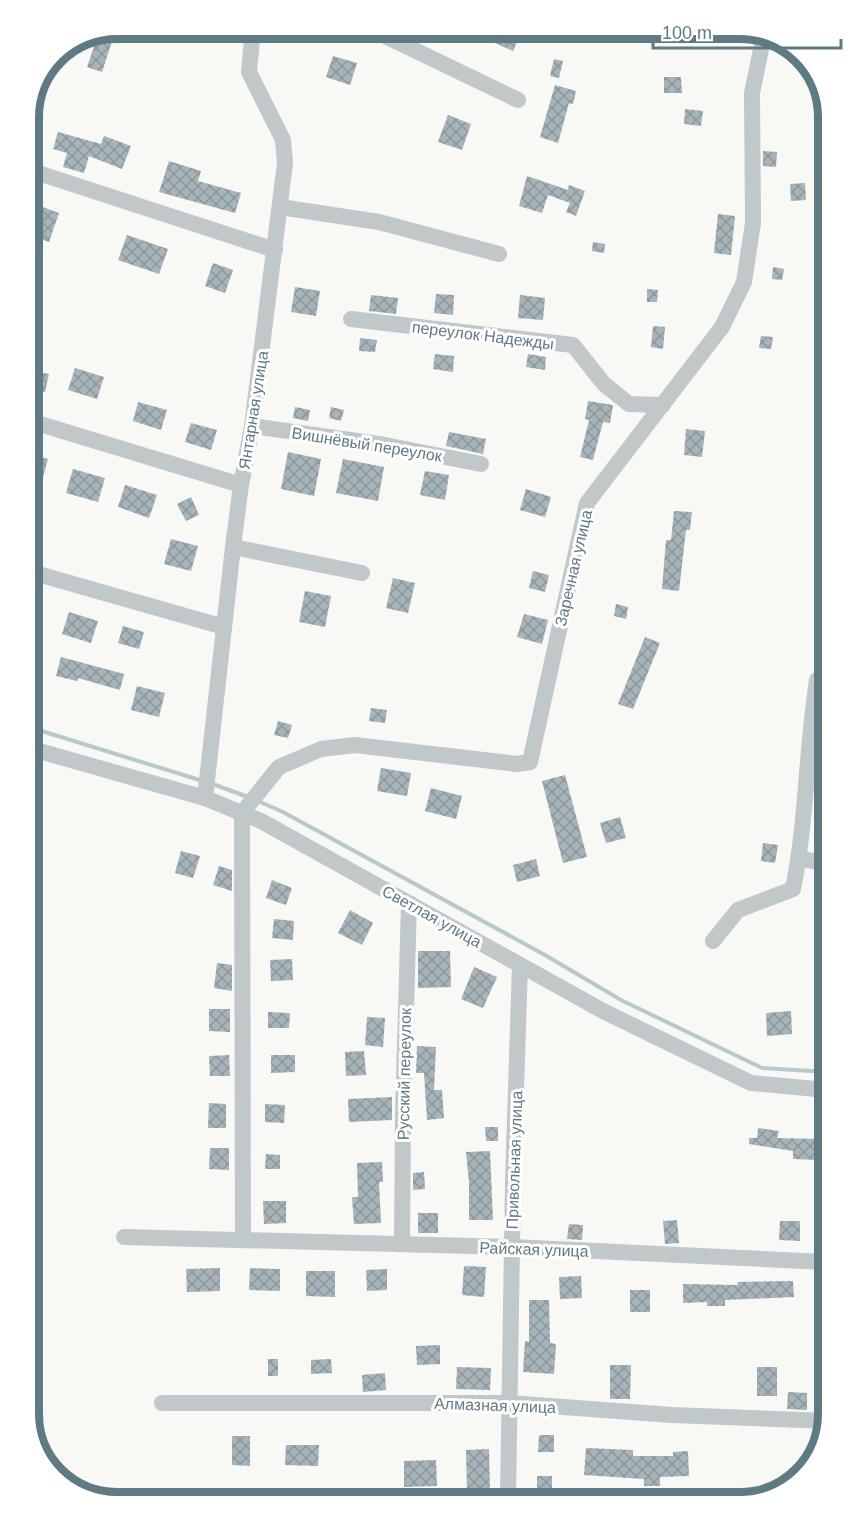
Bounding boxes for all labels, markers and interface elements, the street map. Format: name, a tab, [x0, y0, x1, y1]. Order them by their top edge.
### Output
scale bar	[653, 12, 840, 50]
text: 100 m	[662, 23, 712, 43]
street label: переулок Надежды	[411, 318, 555, 353]
street label: Янтарная улица	[236, 349, 271, 471]
street label: Вишнёвый переулок	[291, 424, 444, 465]
street label: Заречная улица	[552, 508, 595, 628]
street label: Светлая улица	[379, 882, 484, 951]
street label: Русский переулок	[395, 1007, 414, 1140]
street label: Привольная улица	[504, 1090, 525, 1230]
street label: Райская улица	[479, 1239, 589, 1260]
street label: Алмазная улица	[434, 1395, 556, 1416]

